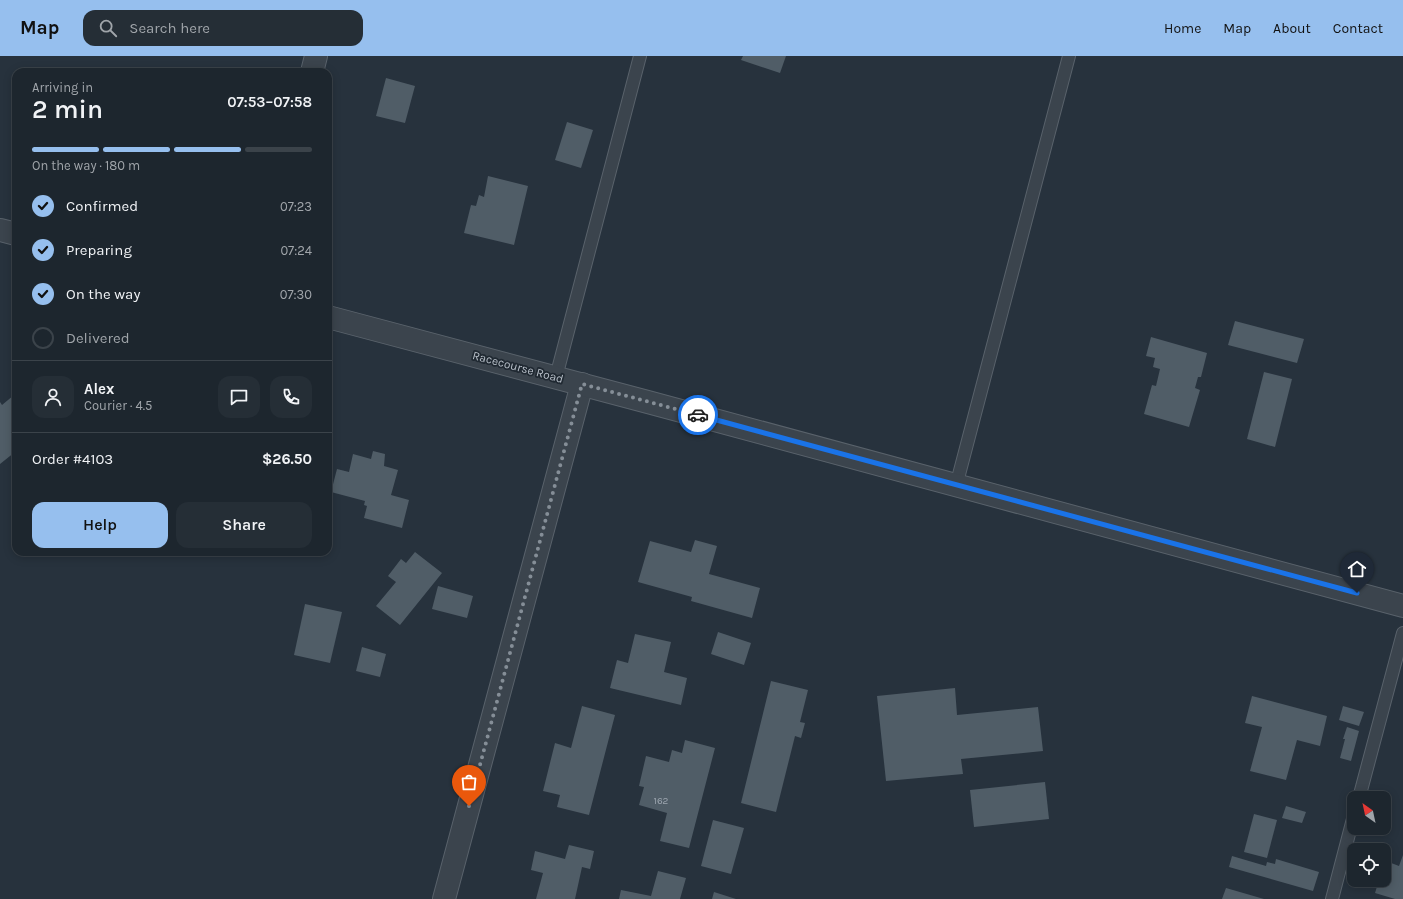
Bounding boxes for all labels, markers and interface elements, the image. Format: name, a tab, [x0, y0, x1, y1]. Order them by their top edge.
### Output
search box	[83, 10, 363, 46]
text: Map	[20, 17, 59, 39]
icon: search	[97, 17, 119, 39]
text: Search here	[129, 19, 210, 37]
text: Home	[1164, 20, 1201, 37]
text: Map	[1223, 20, 1251, 37]
text: About	[1273, 20, 1311, 37]
text: Contact	[1333, 20, 1383, 37]
text: Arriving in	[32, 80, 93, 95]
text: 07:53–07:58	[227, 93, 312, 111]
text: 2 min	[32, 94, 103, 125]
text: On the way · 180 m	[32, 158, 140, 173]
icon: check	[32, 195, 54, 217]
text: Confirmed	[66, 197, 138, 215]
text: 07:23	[280, 199, 312, 214]
icon: check	[32, 239, 54, 261]
text: Preparing	[66, 241, 132, 259]
text: 07:24	[280, 243, 312, 258]
icon: check	[32, 283, 54, 305]
text: On the way	[66, 285, 140, 303]
text: 07:30	[280, 287, 312, 302]
text: Delivered	[66, 329, 130, 347]
street label: Racecourse Road	[471, 348, 565, 386]
button: person	[32, 376, 74, 418]
button: chat	[218, 376, 260, 418]
button: phone	[270, 376, 312, 418]
text: Alex	[84, 380, 114, 398]
courier	[678, 395, 718, 435]
text: Courier · 4.5	[84, 398, 152, 413]
icon: car	[687, 404, 709, 426]
text: Order #4103	[32, 450, 113, 468]
text: $26.50	[262, 450, 312, 468]
button: Help	[32, 502, 168, 548]
button: Share	[176, 502, 312, 548]
pin	[1340, 552, 1374, 593]
icon: home	[1346, 558, 1368, 580]
pin	[452, 765, 486, 806]
icon: bag	[458, 771, 480, 793]
north arrow	[1347, 791, 1391, 835]
map controls	[1347, 791, 1391, 887]
house number: 162	[654, 795, 669, 807]
button: locate	[1347, 843, 1391, 887]

